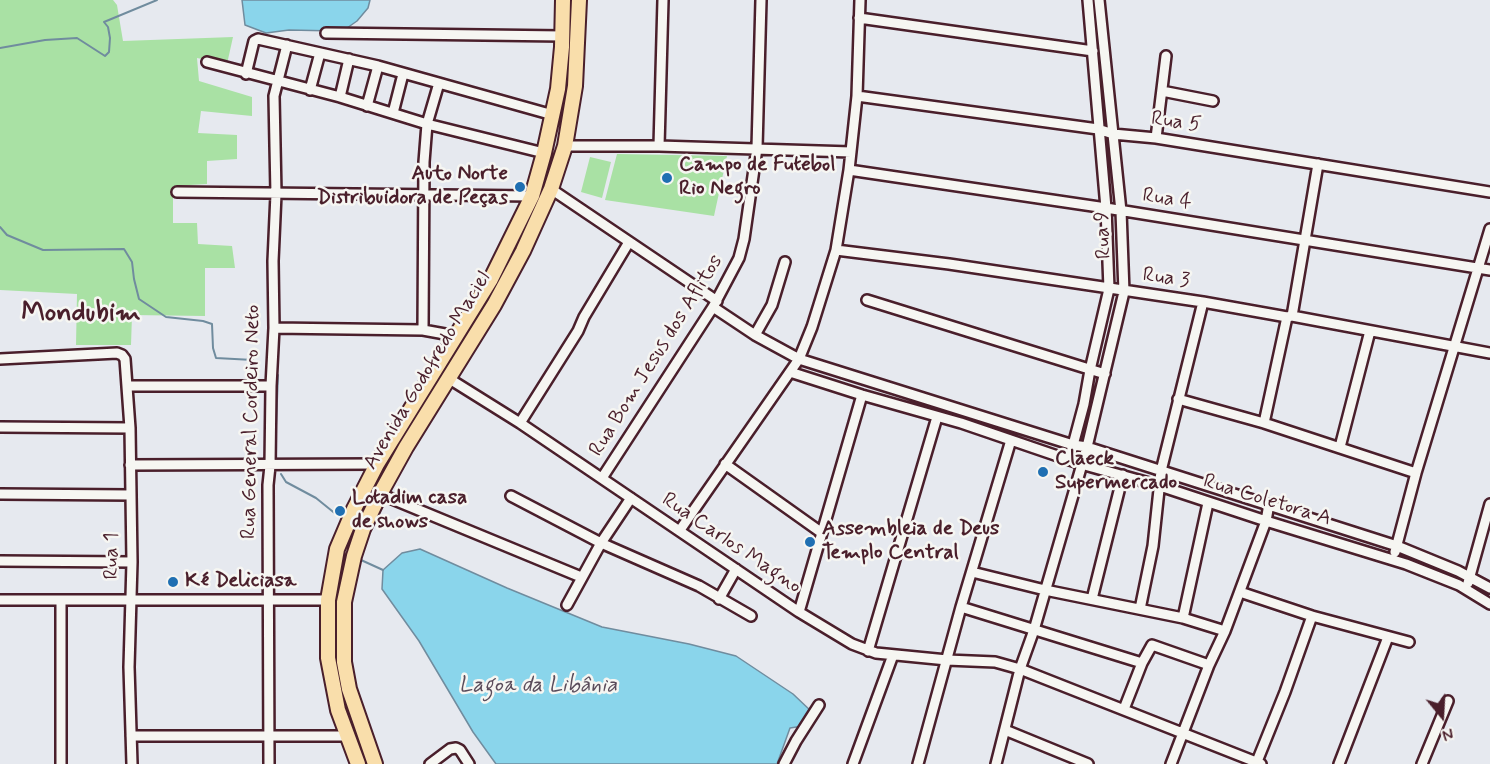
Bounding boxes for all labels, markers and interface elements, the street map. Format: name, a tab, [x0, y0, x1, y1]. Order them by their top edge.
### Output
street label: Rua 5	[1149, 107, 1203, 139]
place label: Campo de Futebol Rio Negro	[679, 153, 835, 203]
place label: Auto Norte Distribuidora de Peças	[317, 162, 508, 212]
marker: Campo de Futebol Rio Negro	[660, 171, 674, 185]
marker: Auto Norte Distribuidora de Peças	[513, 180, 527, 194]
street label: Rua 4	[1140, 184, 1194, 216]
street label: Rua 9	[1090, 210, 1118, 260]
street label: Rua Bom Jesus dos Aflitos	[585, 251, 729, 461]
street label: Rua 3	[1141, 263, 1191, 295]
street label: Avenida Godofredo Maciel	[359, 267, 497, 475]
district label: Mondubim	[21, 298, 141, 330]
street label: Rua General Cordeiro Neto	[237, 305, 267, 539]
place label: Claeck Supermercado	[1055, 447, 1177, 497]
marker: Claeck Supermercado	[1036, 465, 1050, 479]
street label: Rua Coletora A	[1200, 470, 1334, 532]
place label: Lotadim casa de shows	[352, 486, 467, 536]
street label: Rua Carlos Magno	[656, 488, 806, 600]
marker: Lotadim casa de shows	[333, 504, 347, 518]
place label: Assembleia de Deus Templo Central	[822, 517, 999, 567]
street label: Rua 1	[100, 532, 126, 580]
marker: Assembleia de Deus Templo Central	[803, 535, 817, 549]
place label: Ké Deliciasa	[185, 569, 296, 595]
marker: Ké Deliciasa	[166, 575, 180, 589]
water label: Lagoa da Libânia	[459, 673, 617, 699]
north arrow	[1412, 686, 1472, 746]
text: N	[1439, 722, 1456, 745]

